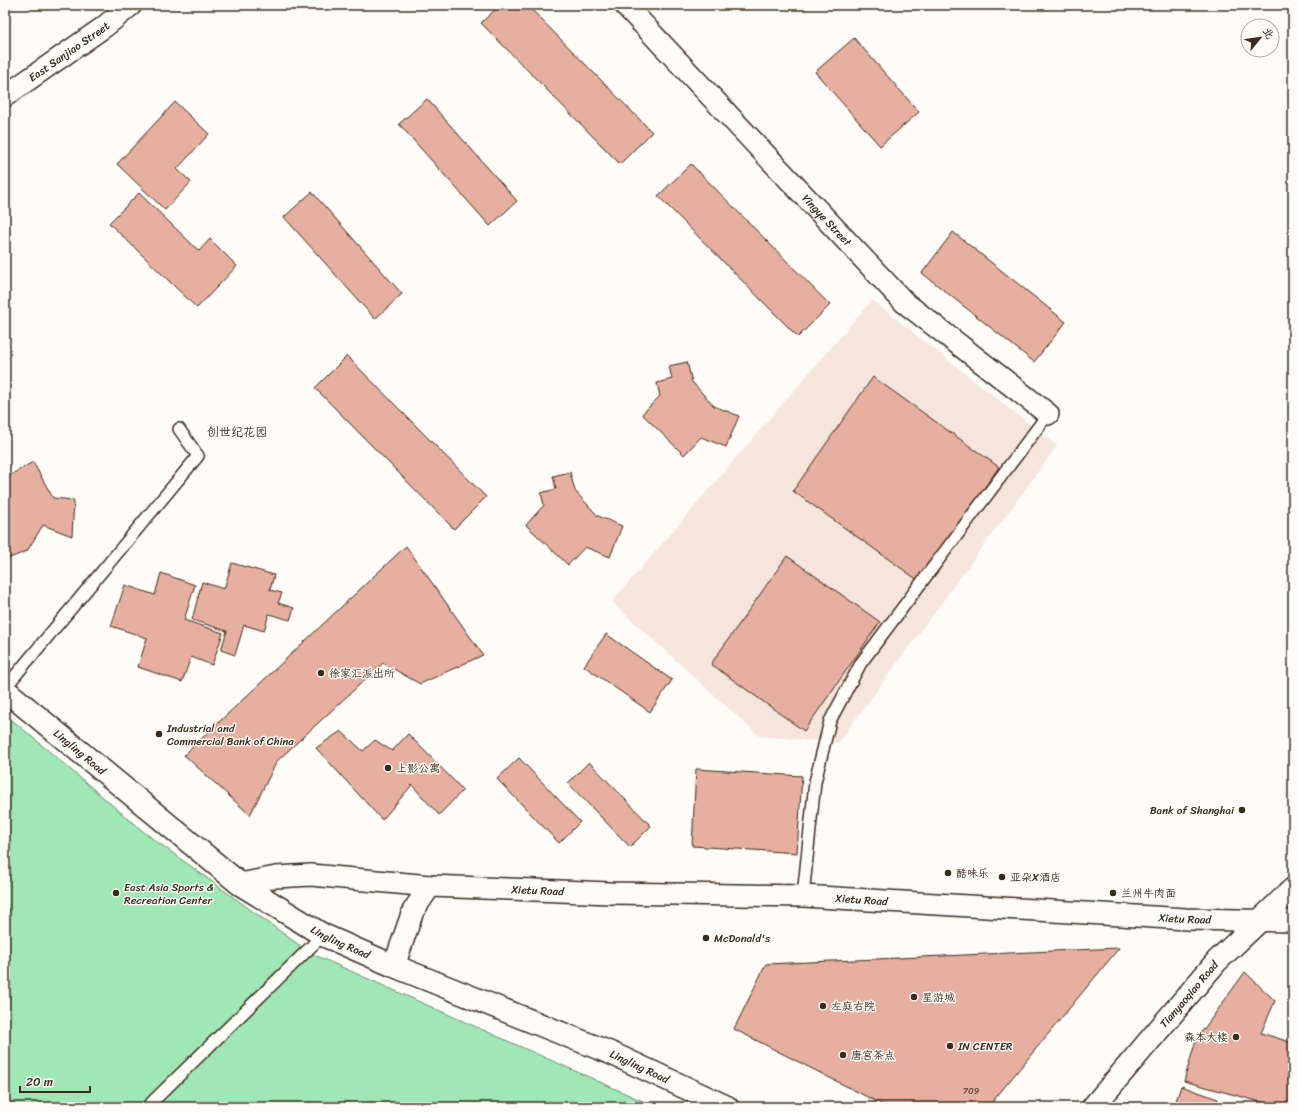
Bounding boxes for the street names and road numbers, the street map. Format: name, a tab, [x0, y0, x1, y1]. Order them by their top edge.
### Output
street label: East Sanjiao Street	[24, 16, 114, 86]
street label: Yingye Street	[798, 190, 857, 251]
street label: Lingling Road	[49, 724, 111, 780]
street label: Xietu Road	[510, 880, 565, 901]
street label: Xietu Road	[834, 888, 889, 911]
street label: Xietu Road	[1157, 908, 1213, 929]
street label: Lingling Road	[307, 920, 374, 964]
street label: Tianyaoqiao Road	[1155, 955, 1224, 1032]
street label: Lingling Road	[607, 1044, 674, 1089]

